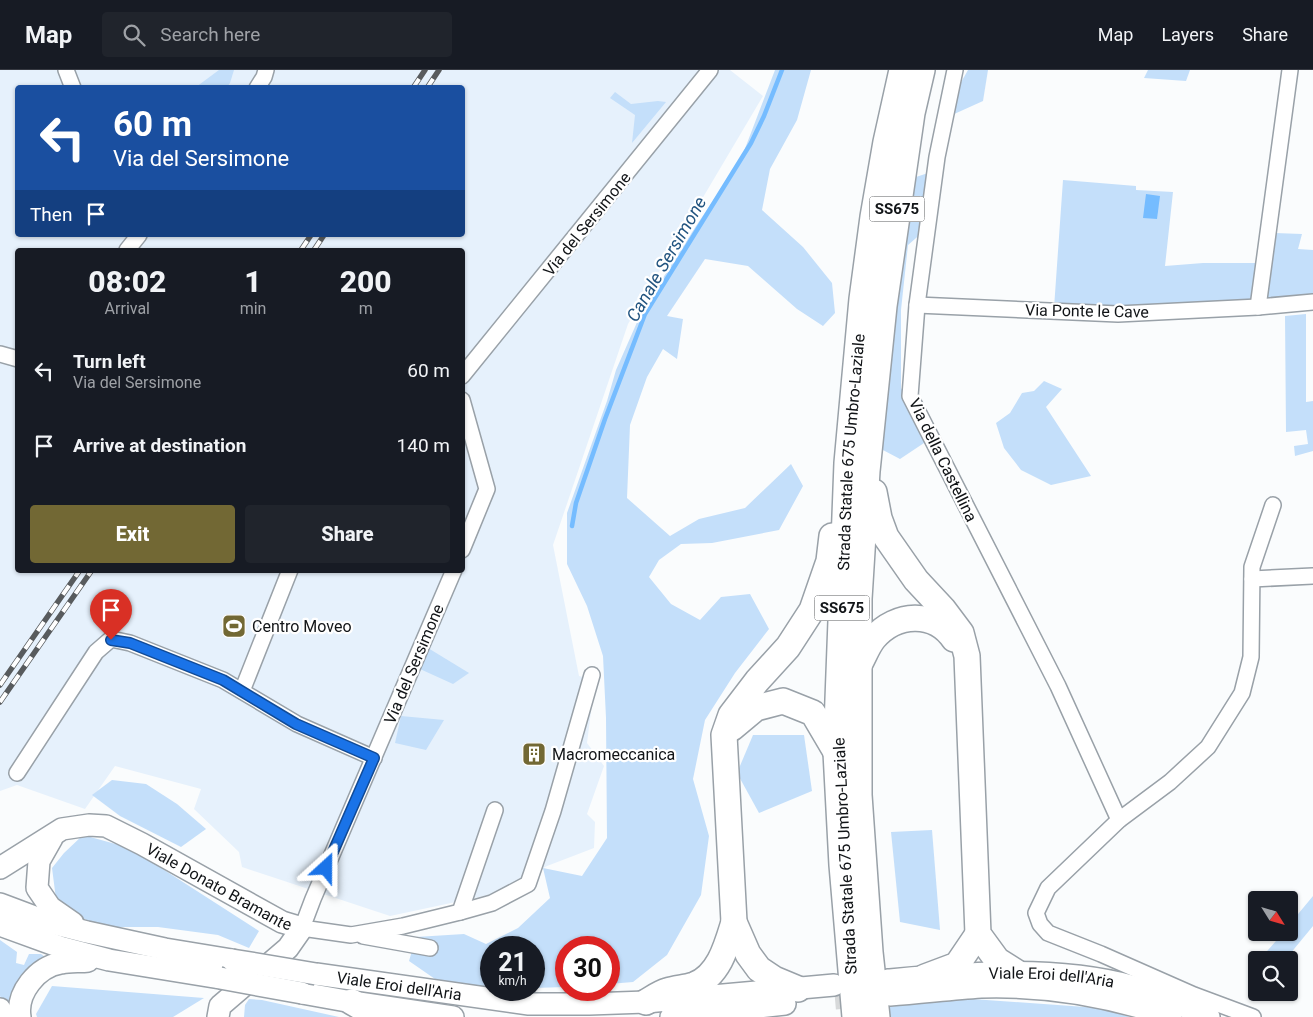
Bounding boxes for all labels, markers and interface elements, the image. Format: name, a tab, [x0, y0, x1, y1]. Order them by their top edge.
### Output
search box	[102, 12, 452, 57]
text: Map	[25, 21, 72, 49]
icon: search	[120, 21, 148, 49]
text: Search here	[160, 23, 260, 46]
text: Map	[1098, 24, 1133, 45]
text: Layers	[1161, 24, 1214, 45]
text: Share	[1242, 24, 1288, 45]
text: 60 m	[113, 104, 192, 145]
icon: left	[30, 105, 95, 170]
text: Via del Sersimone	[113, 146, 289, 171]
street label: Via del Sersimone	[539, 168, 635, 280]
water label: Canale Sersimone	[622, 193, 710, 325]
road number: SS675	[870, 196, 924, 222]
icon: arrive	[82, 200, 110, 228]
text: Then	[30, 203, 72, 226]
text: 08:02	[88, 264, 166, 299]
text: 1	[244, 264, 262, 299]
text: 200	[340, 264, 392, 299]
text: Arrival	[105, 299, 150, 318]
text: min	[240, 299, 266, 318]
text: m	[359, 299, 373, 318]
street label: Via Ponte le Cave	[1025, 300, 1149, 322]
street label: Strada Statale 675 Umbro-Laziale	[833, 333, 868, 571]
text: Turn left	[73, 350, 146, 373]
icon: left	[30, 357, 58, 385]
text: 60 m	[407, 359, 450, 382]
text: Via del Sersimone	[73, 373, 201, 392]
street label: Via della Castellina	[905, 395, 981, 525]
icon: arrive	[30, 432, 58, 460]
text: Arrive at destination	[73, 434, 246, 457]
text: 140 m	[397, 434, 450, 457]
button: Exit	[30, 505, 235, 563]
button: Share	[245, 505, 450, 563]
pin	[90, 589, 132, 640]
icon: arrive	[97, 596, 125, 624]
road number: SS675	[814, 596, 870, 620]
street label: Via del Sersimone	[380, 601, 448, 727]
sports icon: Centro Moveo	[221, 613, 247, 639]
place label: Centro Moveo	[252, 617, 352, 636]
street label: Strada Statale 675 Umbro-Laziale	[829, 737, 861, 975]
building icon: Macromeccanica	[521, 741, 547, 767]
place label: Macromeccanica	[552, 745, 675, 764]
street label: Viale Donato Bramante	[143, 839, 294, 934]
position arrow	[299, 841, 351, 893]
north arrow	[1248, 891, 1298, 941]
map controls	[1248, 891, 1298, 1001]
speed limit sign: 30	[555, 936, 620, 1001]
text: 21	[498, 948, 527, 977]
button: search	[1248, 951, 1298, 1001]
street label: Viale Eroi dell'Aria	[988, 963, 1116, 991]
street label: Viale Eroi dell'Aria	[335, 968, 463, 1004]
text: km/h	[498, 974, 527, 988]

